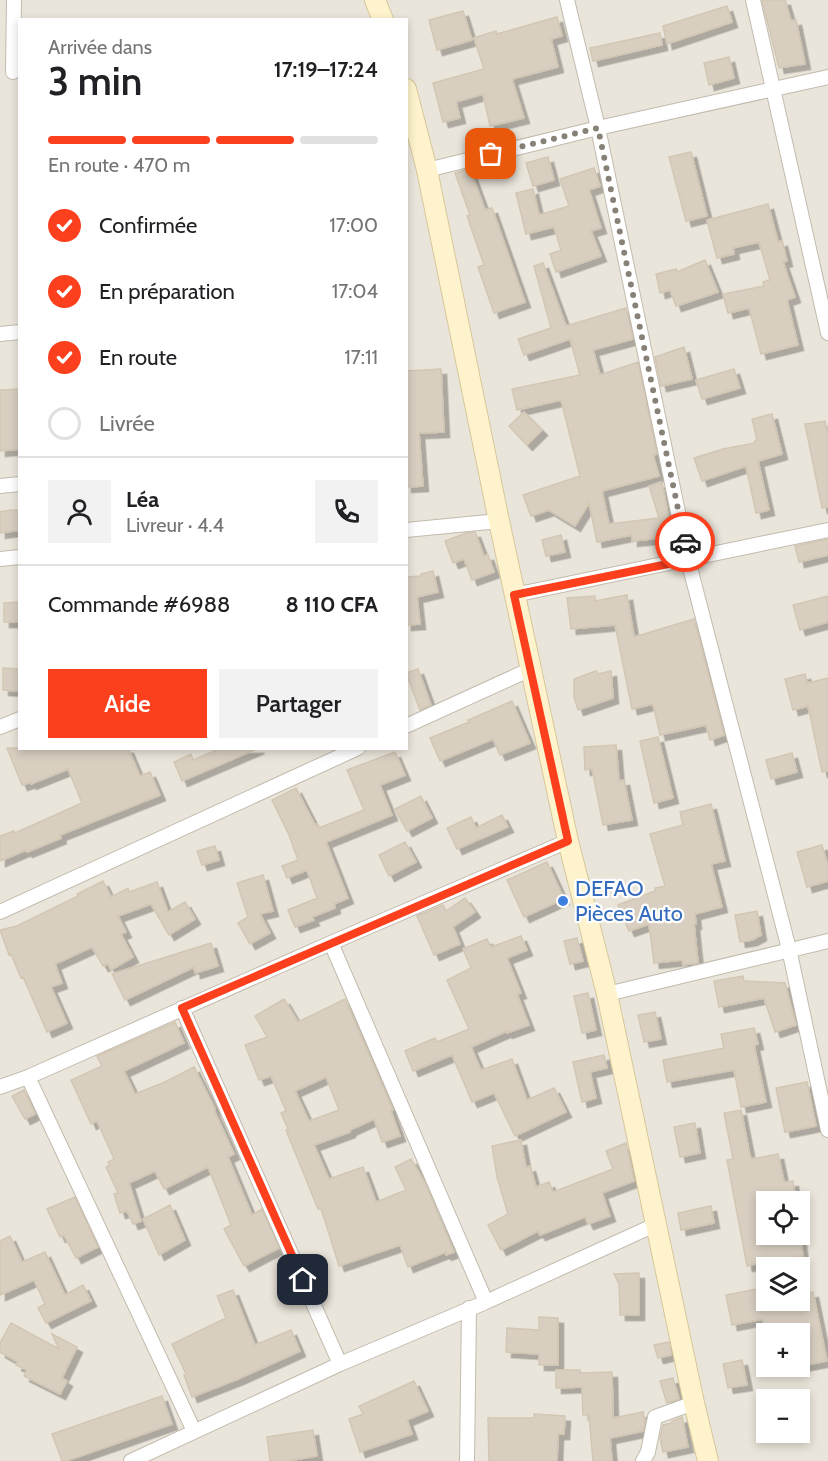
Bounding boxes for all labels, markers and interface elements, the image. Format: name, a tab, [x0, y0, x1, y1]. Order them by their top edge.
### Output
text: Arrivée dans	[48, 35, 152, 59]
text: 17:19–17:24	[274, 56, 378, 83]
text: 3 min	[48, 57, 142, 105]
pin	[465, 128, 516, 179]
icon: bag	[474, 137, 507, 170]
text: En route · 470 m	[48, 153, 190, 177]
icon: check	[48, 209, 81, 242]
text: Confirmée	[99, 212, 197, 239]
text: 17:00	[329, 213, 378, 237]
icon: check	[48, 275, 81, 308]
text: En préparation	[99, 278, 235, 305]
text: 17:04	[332, 279, 378, 303]
icon: check	[48, 341, 81, 374]
text: En route	[99, 344, 177, 371]
text: 17:11	[344, 345, 378, 369]
text: Livrée	[99, 410, 155, 437]
button: person	[48, 480, 111, 543]
button: phone	[315, 480, 378, 543]
text: Léa	[126, 486, 159, 513]
courier	[655, 512, 715, 572]
text: Livreur · 4.4	[126, 513, 224, 537]
icon: car	[669, 526, 702, 559]
text: Commande #6988	[48, 591, 230, 618]
text: 8 110 CFA	[286, 591, 378, 618]
button: Aide	[48, 669, 207, 738]
button: Partager	[219, 669, 378, 738]
place label: DEFAO Pièces Auto	[575, 875, 683, 927]
marker: DEFAO Pièces Auto	[556, 894, 570, 908]
map controls	[756, 1191, 810, 1443]
button: locate	[756, 1191, 810, 1245]
pin	[277, 1254, 328, 1305]
button: layers	[756, 1257, 810, 1311]
icon: home	[286, 1263, 319, 1296]
button: +	[756, 1323, 810, 1377]
button: −	[756, 1389, 810, 1443]

